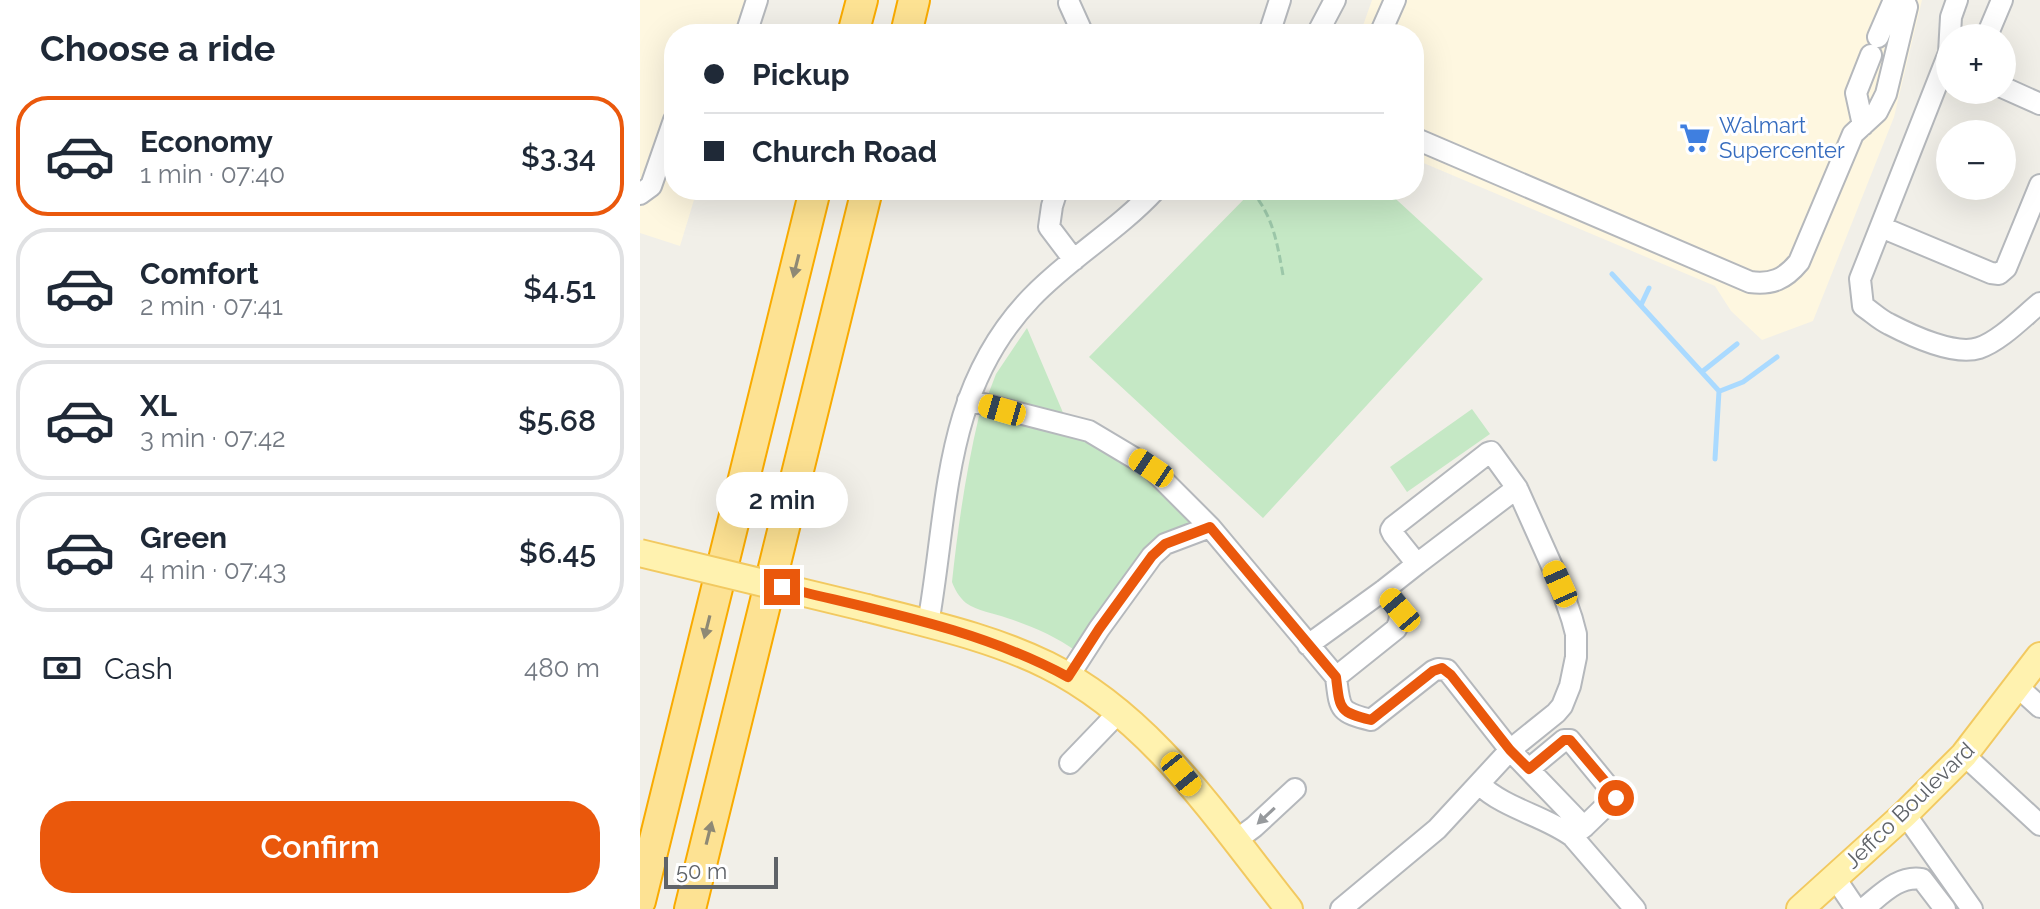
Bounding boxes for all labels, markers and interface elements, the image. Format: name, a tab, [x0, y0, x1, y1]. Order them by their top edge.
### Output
map controls	[1936, 24, 2016, 200]
button: +	[1936, 24, 2016, 104]
text: Choose a ride	[40, 27, 275, 69]
text: Pickup	[752, 57, 850, 92]
place label: Walmart Supercenter	[1719, 112, 1845, 163]
icon: car	[44, 120, 116, 192]
button: −	[1936, 120, 2016, 200]
supermarket icon: Walmart Supercenter	[1678, 121, 1712, 155]
text: Economy	[140, 124, 273, 159]
text: Church Road	[752, 134, 937, 169]
text: $3.34	[521, 139, 596, 174]
text: 1 min · 07:40	[140, 159, 285, 189]
icon: car	[44, 252, 116, 324]
one-way arrow	[789, 253, 802, 278]
text: Comfort	[140, 256, 259, 291]
text: $4.51	[523, 271, 596, 306]
text: 2 min · 07:41	[140, 291, 283, 321]
icon: car	[44, 384, 116, 456]
text: XL	[140, 388, 177, 423]
car	[976, 392, 1028, 428]
text: $5.68	[518, 403, 596, 438]
text: 3 min · 07:42	[140, 423, 286, 453]
car	[1124, 445, 1178, 491]
callout: 2 min	[716, 471, 848, 527]
text: 2 min	[749, 485, 815, 515]
icon: car	[44, 516, 116, 588]
text: Green	[140, 520, 227, 555]
text: $6.45	[519, 535, 596, 570]
text: 4 min · 07:43	[140, 555, 286, 585]
car	[1539, 557, 1581, 611]
route end	[764, 569, 800, 605]
car	[1375, 584, 1425, 636]
one-way arrow	[701, 615, 713, 640]
icon: cash	[40, 646, 84, 690]
text: Cash	[104, 651, 173, 686]
text: 480 m	[524, 653, 600, 683]
street label: Jeffco Boulevard	[1839, 737, 1979, 873]
car	[1157, 748, 1205, 800]
route start	[1598, 780, 1634, 816]
button: Confirm	[40, 801, 600, 893]
one-way arrow	[1257, 807, 1276, 825]
one-way arrow	[703, 821, 716, 846]
scale bar	[664, 853, 778, 889]
text: 50 m	[676, 858, 727, 884]

